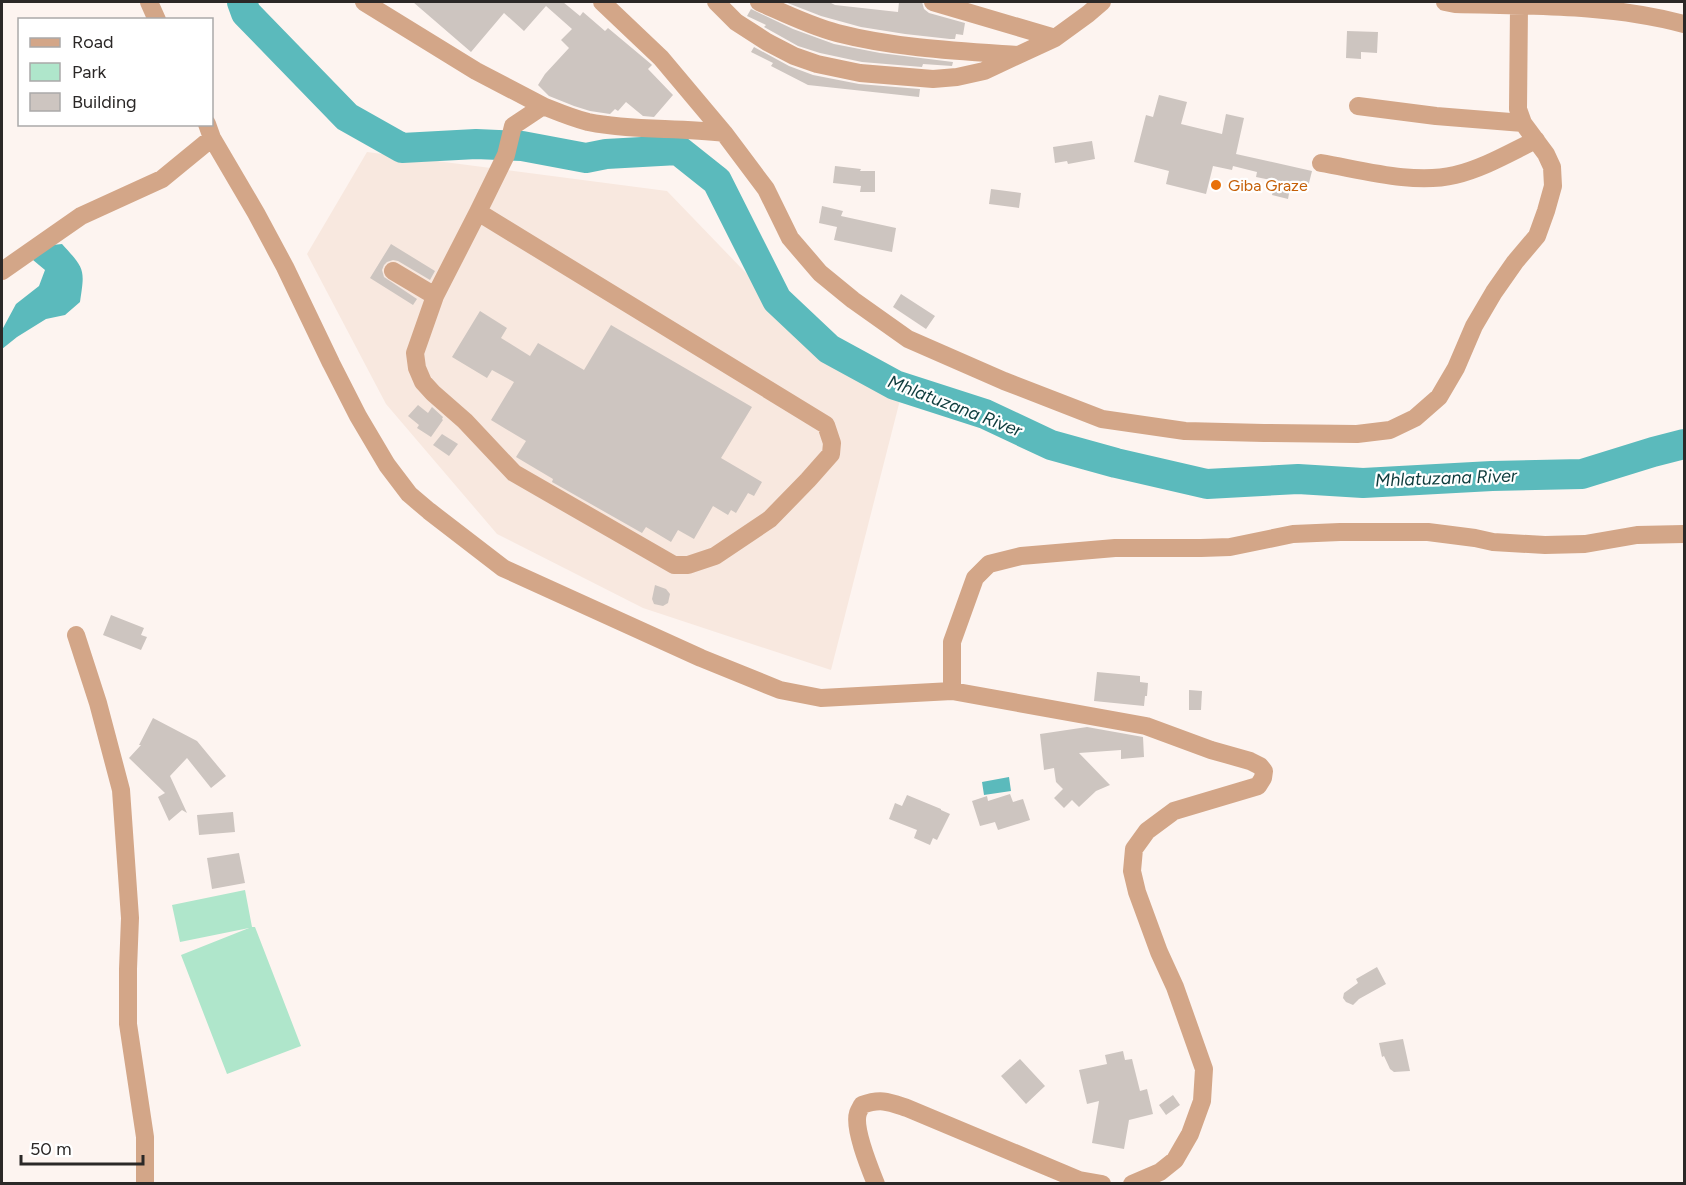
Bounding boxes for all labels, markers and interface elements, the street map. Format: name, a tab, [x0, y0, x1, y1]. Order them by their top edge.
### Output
legend	[18, 18, 213, 126]
text: Road	[72, 31, 113, 53]
text: Park	[72, 61, 107, 83]
text: Building	[72, 91, 137, 113]
place label: Giba Graze	[1228, 176, 1308, 195]
marker: Giba Graze	[1209, 178, 1223, 192]
water label: Mhlatuzana River	[885, 370, 1026, 442]
water label: Mhlatuzana River	[1375, 465, 1518, 491]
scale bar	[21, 1128, 142, 1166]
text: 50 m	[30, 1138, 72, 1160]

